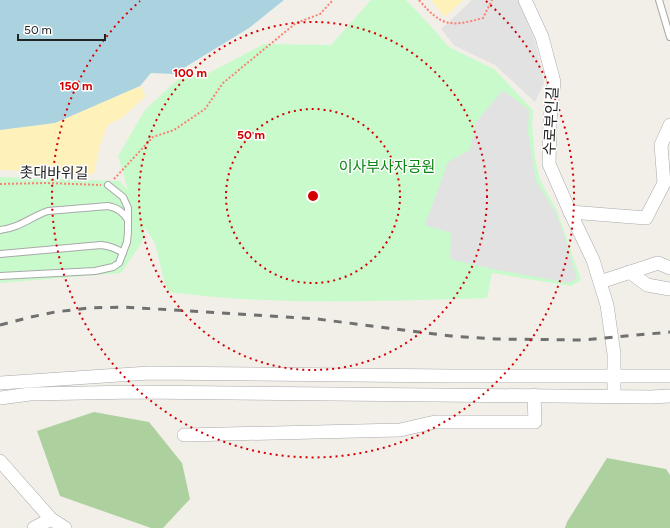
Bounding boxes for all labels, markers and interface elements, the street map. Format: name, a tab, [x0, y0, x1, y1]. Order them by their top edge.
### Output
scale bar	[18, 16, 105, 42]
text: 50 m	[24, 23, 52, 37]
text: 100 m	[173, 66, 207, 80]
text: 150 m	[59, 79, 93, 93]
street label: 수로부인길	[540, 86, 562, 156]
text: 50 m	[237, 128, 265, 142]
park label: 이사부사자공원	[339, 158, 435, 176]
street label: 촛대바위길	[19, 163, 89, 183]
centre of rings	[306, 189, 320, 203]

